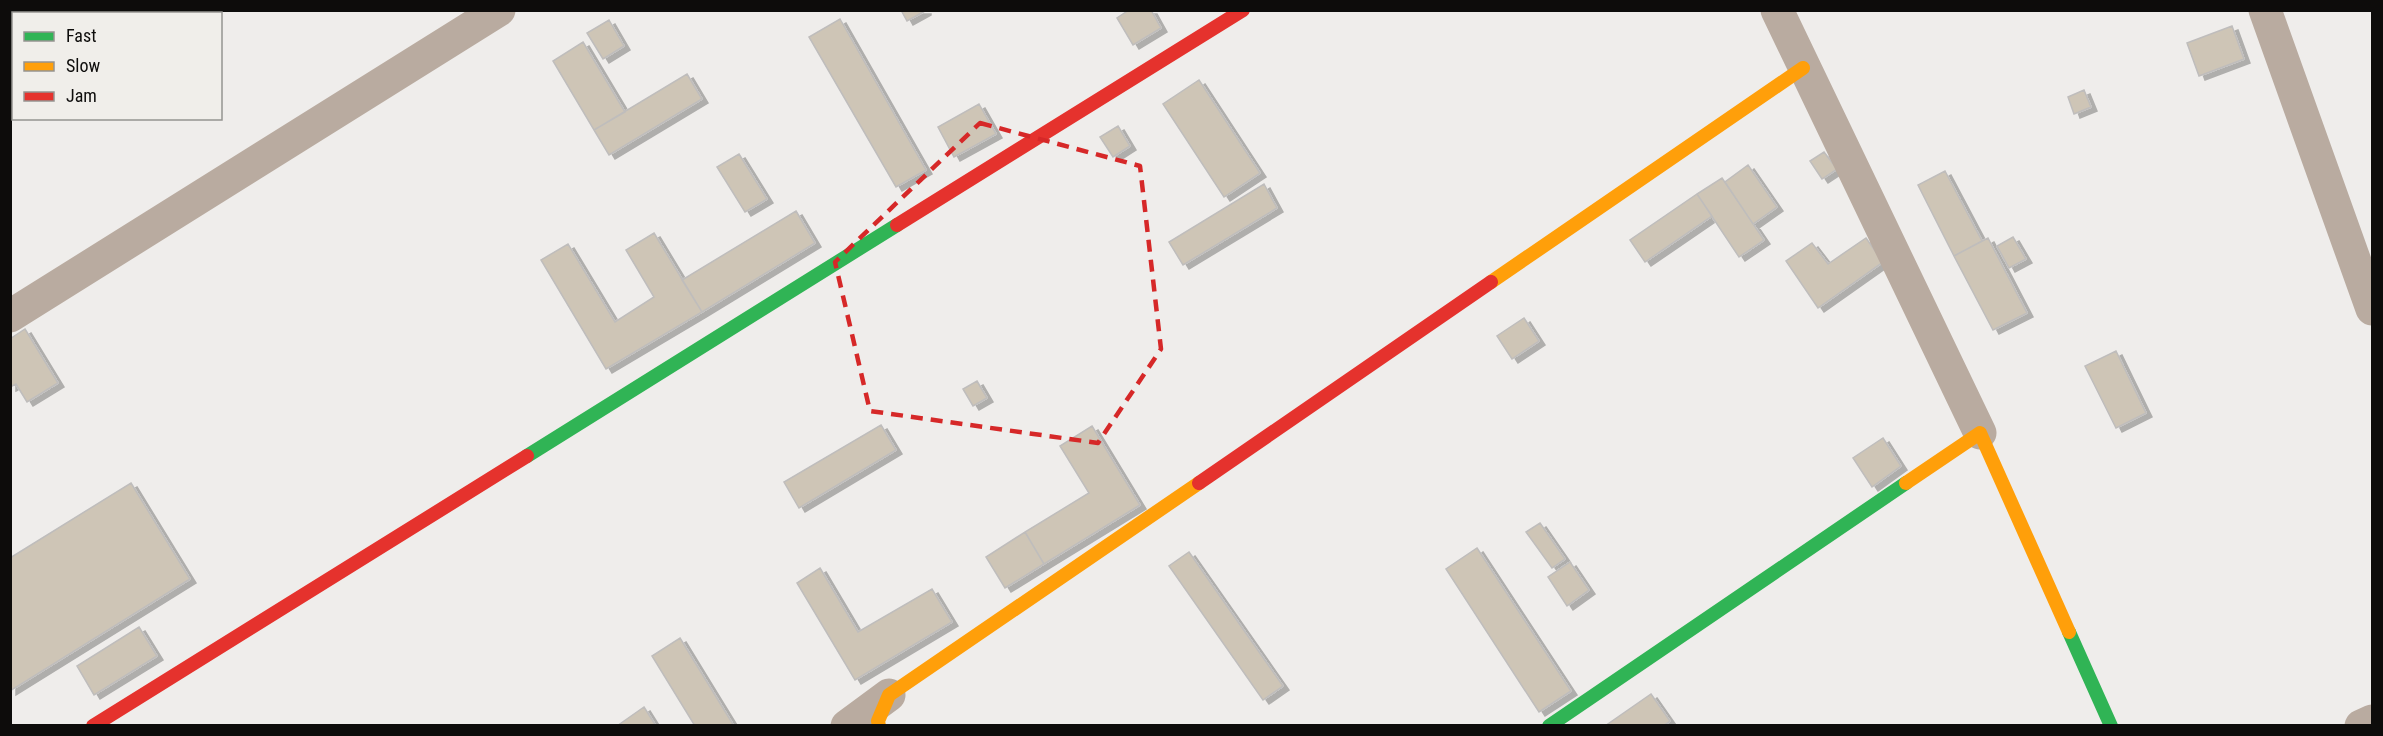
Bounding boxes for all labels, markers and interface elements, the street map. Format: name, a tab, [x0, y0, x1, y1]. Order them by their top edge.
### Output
legend	[12, 12, 222, 120]
text: Fast	[66, 25, 97, 46]
text: Slow	[66, 55, 101, 76]
text: Jam	[66, 85, 97, 106]

